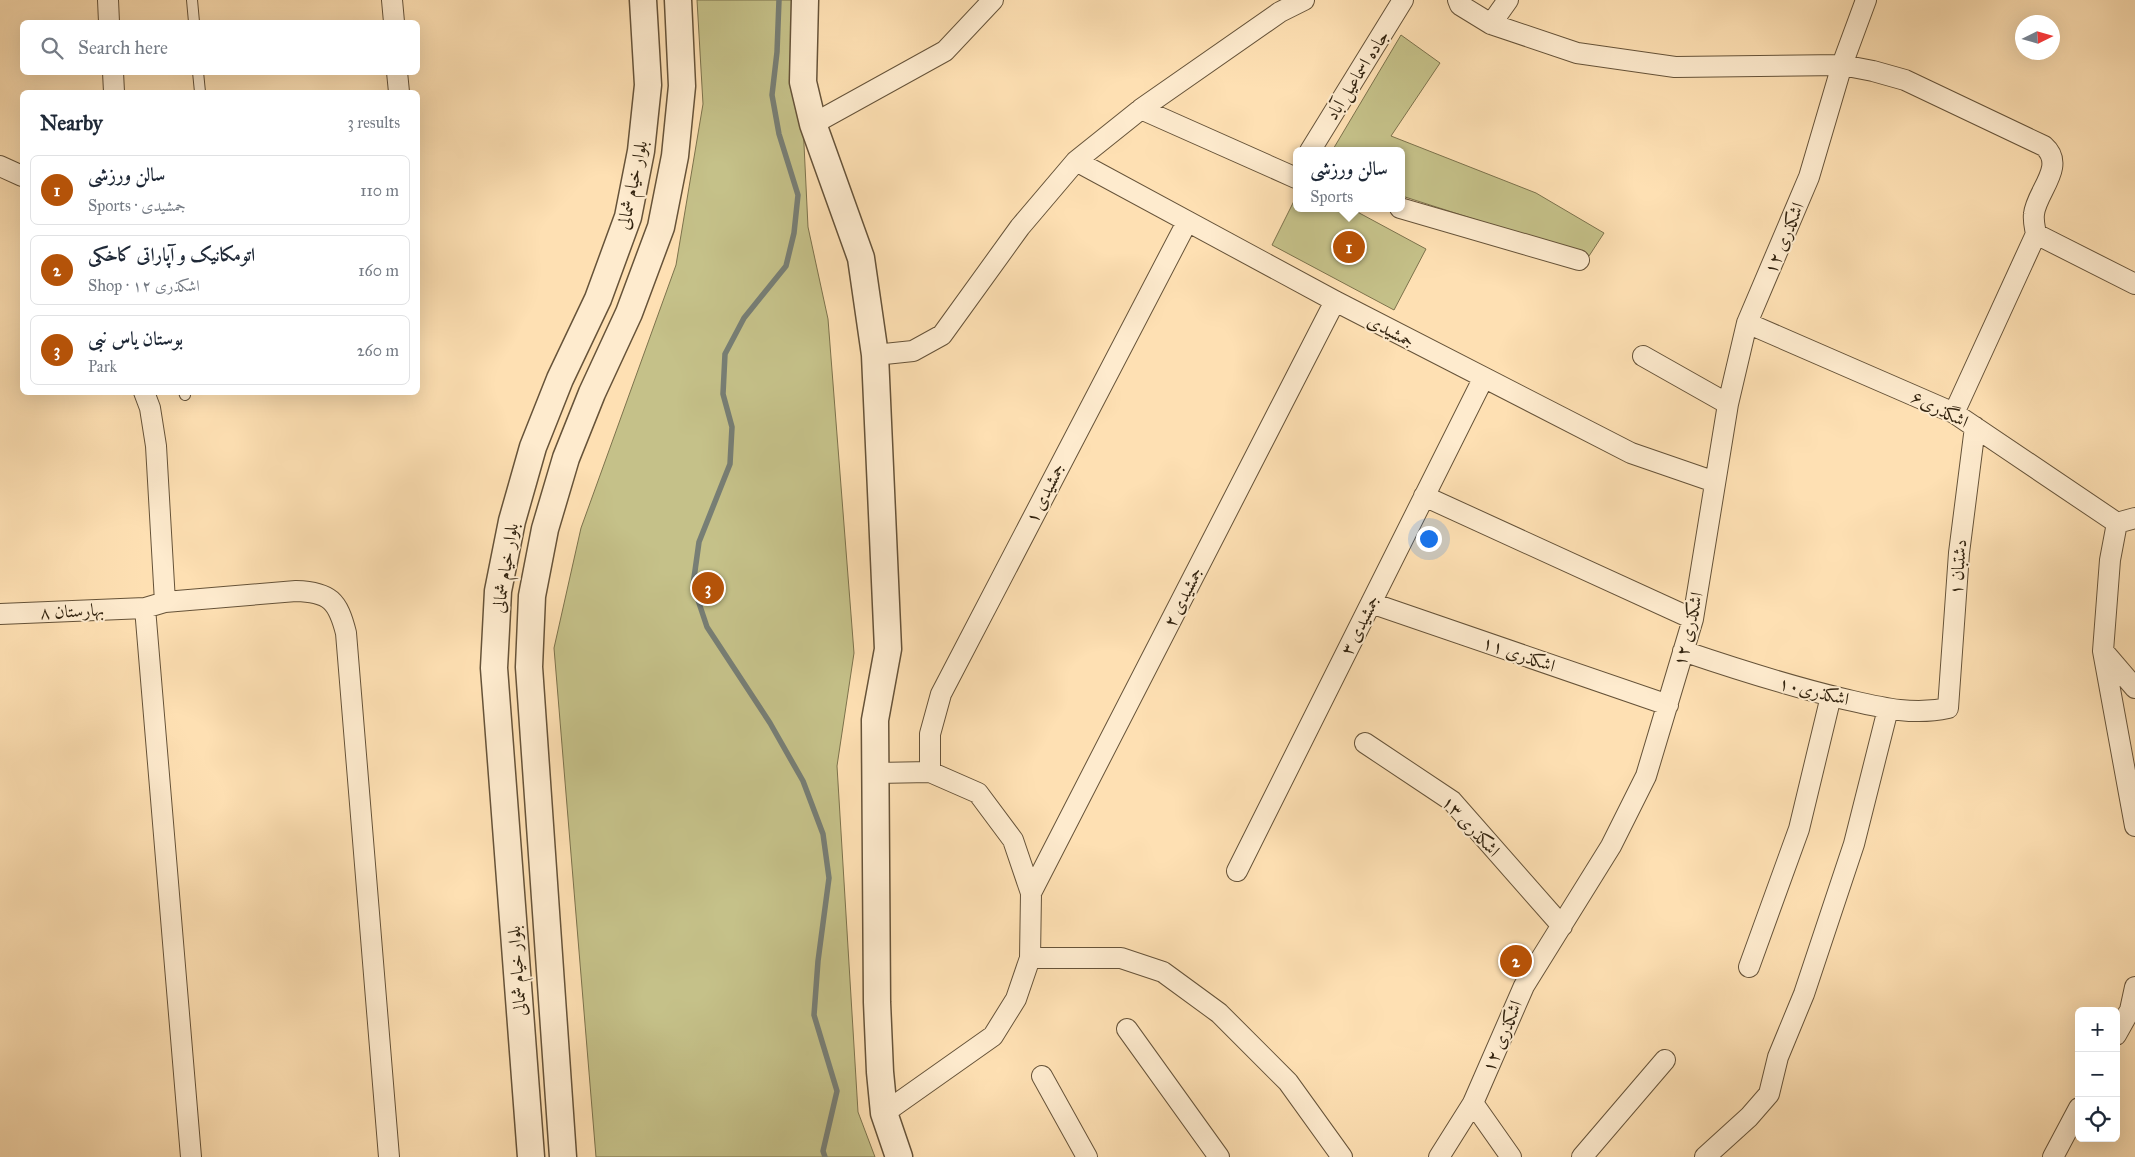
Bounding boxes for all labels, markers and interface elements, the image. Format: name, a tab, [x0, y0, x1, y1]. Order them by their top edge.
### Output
north arrow	[2015, 15, 2060, 60]
search box	[20, 20, 420, 75]
street label: جاده اسماعیل آباد	[1321, 26, 1395, 125]
icon: search	[38, 34, 66, 62]
text: Search here	[78, 36, 168, 59]
text: Nearby	[40, 110, 103, 136]
text: 3 results	[347, 113, 400, 132]
street label: بلوار خیام شمالی	[612, 138, 657, 233]
popup	[1293, 147, 1405, 212]
text: سالن ورزشی	[1310, 157, 1388, 180]
text: سالن ورزشی	[88, 163, 165, 186]
text: 1	[54, 181, 60, 200]
text: 110 m	[360, 181, 399, 200]
text: Sports	[1310, 187, 1353, 206]
text: Sports · جمشیدی	[88, 196, 186, 215]
street label: اشکذری ۱۲	[1759, 199, 1809, 277]
pin: 1	[1333, 228, 1365, 266]
text: اتومکانیک و آپاراتی کاخکی	[88, 243, 255, 266]
text: 2	[53, 261, 61, 280]
text: 160 m	[358, 261, 399, 280]
text: Shop · اشکذری ۱۲	[88, 276, 200, 295]
street label: جمشیدی	[1364, 310, 1418, 352]
text: بوستان یاس نبی	[88, 327, 183, 350]
text: 3	[54, 341, 60, 360]
text: 260 m	[357, 341, 399, 360]
text: Park	[88, 357, 117, 376]
street label: اشگذری۶	[1908, 385, 1972, 433]
street label: جمشیدی ۱	[1021, 459, 1069, 527]
street label: بلوار خیام شمالی	[487, 522, 528, 615]
your location	[1416, 526, 1442, 552]
street label: دشتبان ۱	[1945, 538, 1971, 596]
street label: جمشیدی ۲	[1159, 563, 1207, 631]
pin: 3	[692, 569, 724, 607]
street label: اشکذری ۱۲	[1668, 590, 1708, 668]
street label: جمشیدی ۳	[1336, 591, 1384, 659]
street label: بهارستان ۸	[39, 598, 105, 625]
street label: اشکذری ۱۱	[1480, 631, 1558, 677]
street label: اشکذری۱۰	[1777, 672, 1852, 710]
street label: اشکذری ۱۳	[1437, 791, 1505, 861]
street label: بلوار خیام شمالی	[503, 925, 536, 1017]
pin: 2	[1500, 942, 1532, 980]
street label: اشکذری ۱۲	[1477, 997, 1527, 1075]
map controls	[2075, 1007, 2120, 1142]
button: +	[2075, 1007, 2120, 1052]
button: −	[2075, 1052, 2120, 1097]
button: locate	[2075, 1097, 2120, 1142]

